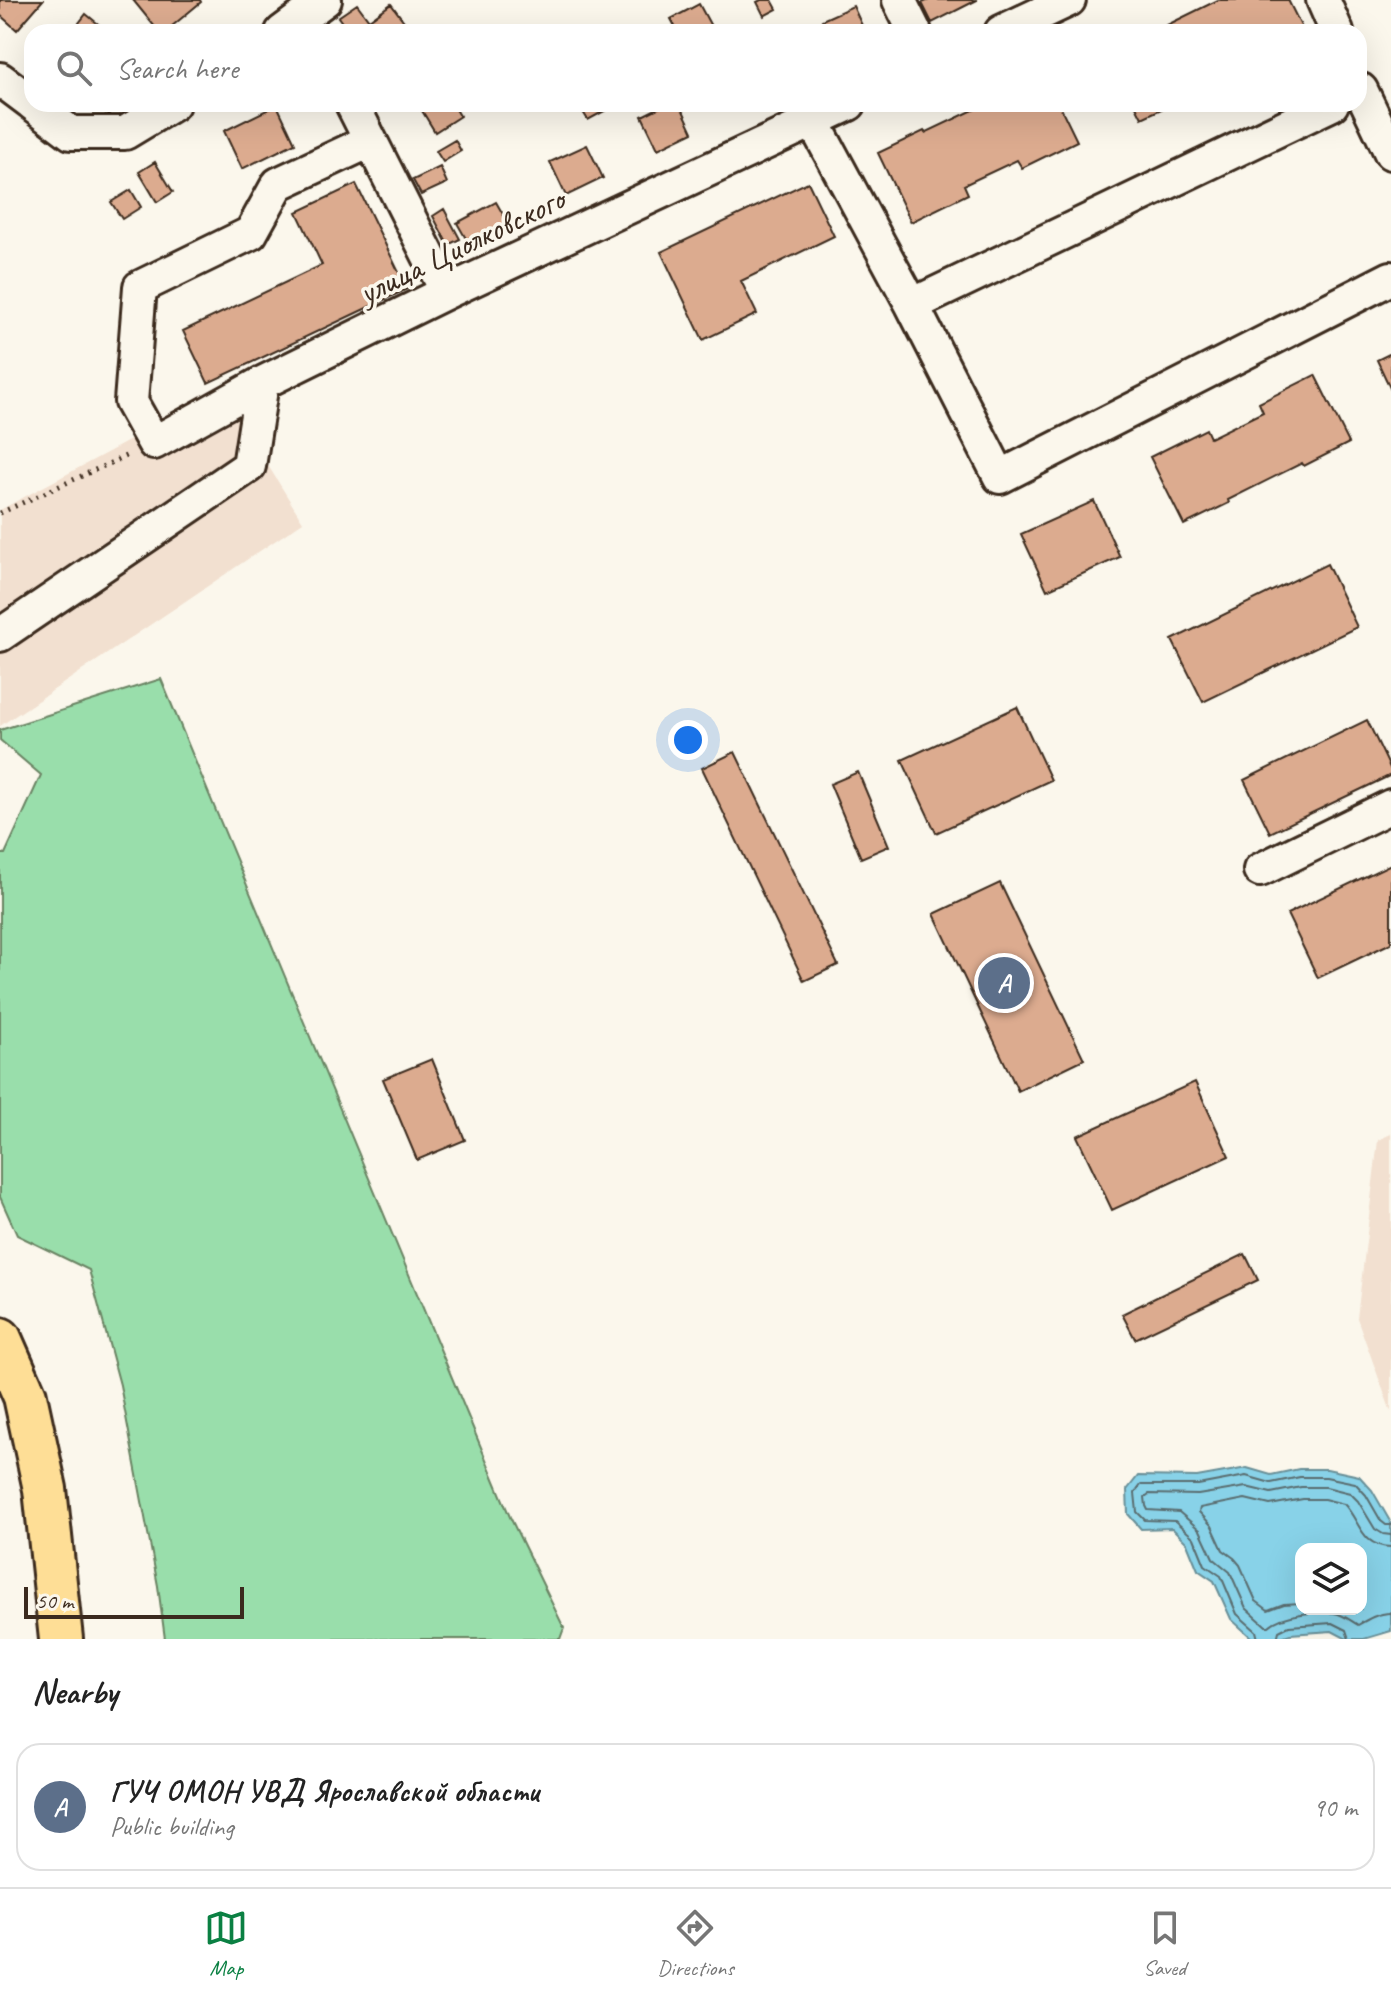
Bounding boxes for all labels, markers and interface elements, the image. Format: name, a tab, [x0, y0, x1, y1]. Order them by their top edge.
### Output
search box	[24, 24, 1367, 112]
icon: search	[52, 46, 96, 90]
text: Search here	[116, 49, 238, 87]
street label: улица Циолковского	[350, 175, 575, 315]
your location	[668, 720, 708, 760]
pin: A	[978, 953, 1030, 1013]
map controls	[1295, 1543, 1367, 1615]
button: layers	[1295, 1543, 1367, 1615]
scale bar	[24, 1583, 244, 1619]
text: 50 m	[36, 1587, 73, 1615]
text: Nearby	[32, 1670, 118, 1713]
text: ГУЧ ОМОН УВД Ярославской области	[110, 1772, 539, 1810]
text: A	[53, 1791, 67, 1824]
text: 90 m	[1313, 1791, 1357, 1824]
text: Public building	[110, 1810, 233, 1843]
tab: Map	[204, 1906, 248, 1982]
tab: Directions	[657, 1906, 734, 1982]
tab: Saved	[1143, 1906, 1187, 1982]

